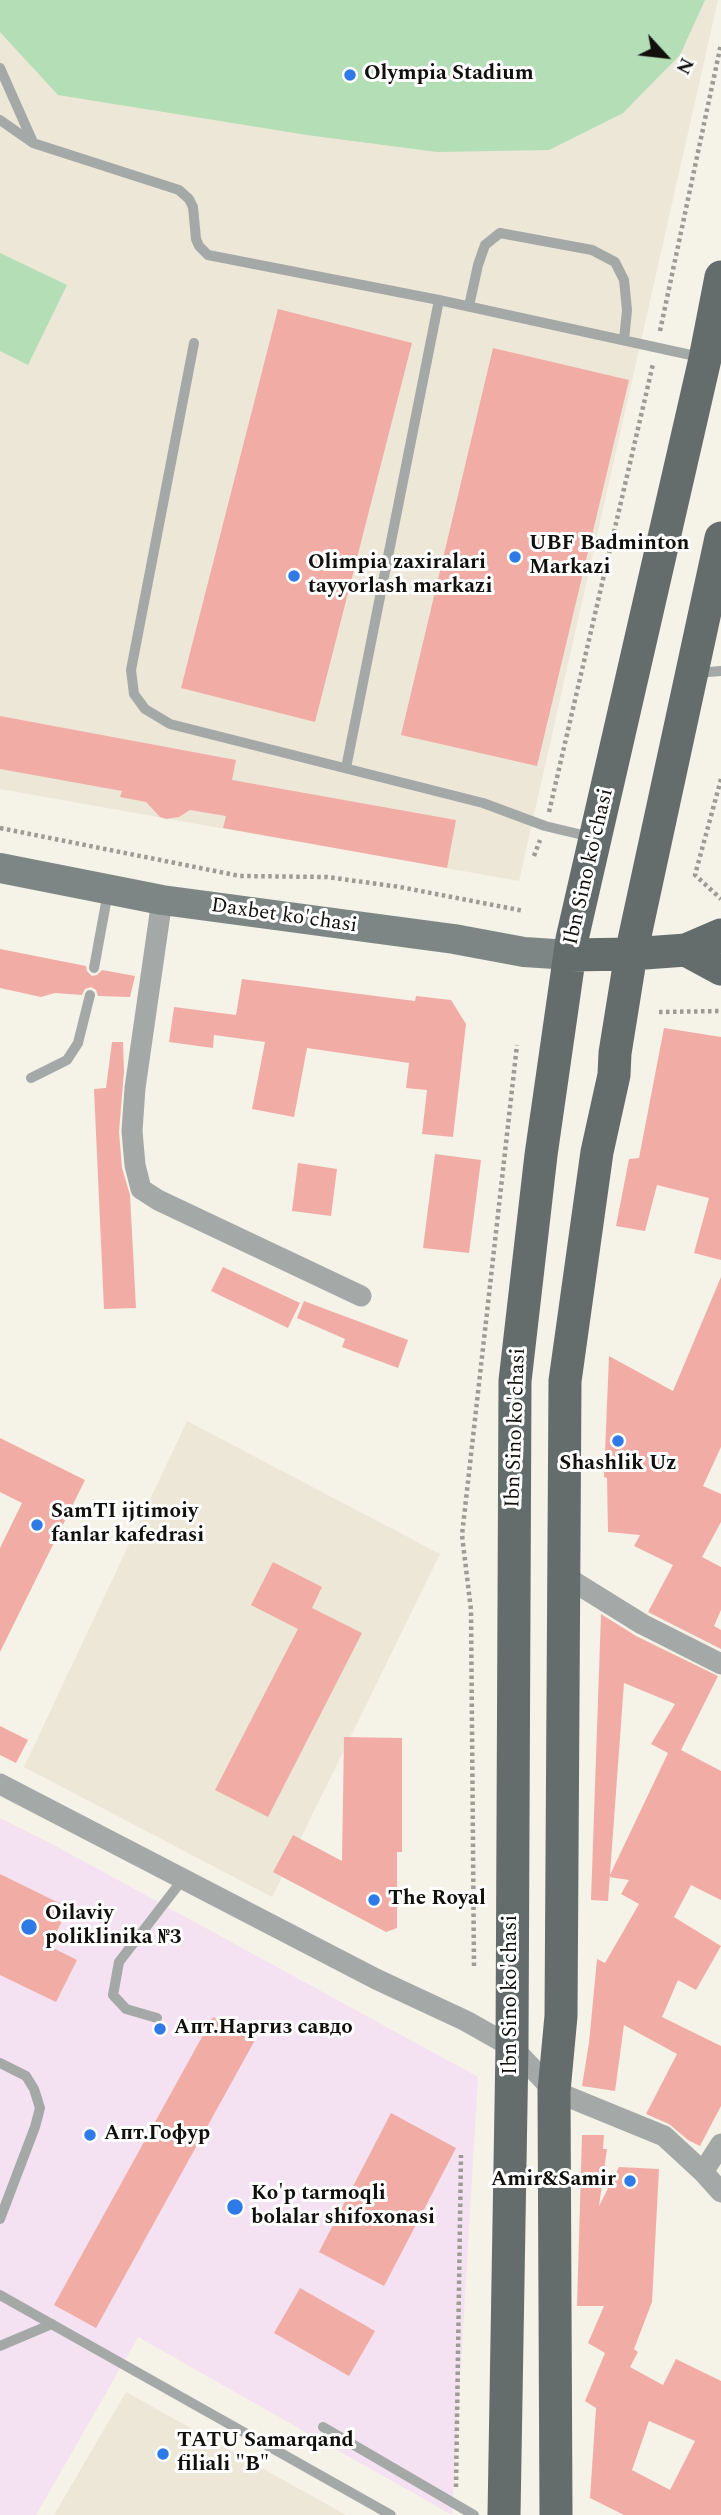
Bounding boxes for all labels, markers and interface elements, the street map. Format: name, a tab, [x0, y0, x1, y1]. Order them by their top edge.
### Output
north arrow	[630, 21, 700, 91]
text: N	[668, 52, 701, 79]
place label: Olympia Stadium	[364, 62, 534, 88]
marker: Olympia Stadium	[342, 67, 358, 83]
place label: UBF Badminton Markazi	[529, 532, 689, 582]
marker: UBF Badminton Markazi	[507, 549, 523, 565]
place label: Olimpia zaxiralari tayyorlash markazi	[308, 551, 492, 601]
marker: Olimpia zaxiralari tayyorlash markazi	[286, 568, 302, 584]
street label: Ibn Sino ko'chasi	[560, 786, 620, 948]
street label: Daxbet ko'chasi	[209, 894, 359, 940]
street label: Ibn Sino ko'chasi	[502, 1348, 532, 1508]
marker: Shashlik Uz	[610, 1433, 626, 1449]
place label: Shashlik Uz	[559, 1452, 677, 1478]
place label: SamTI ijtimoiy fanlar kafedrasi	[51, 1500, 204, 1550]
marker: SamTI ijtimoiy fanlar kafedrasi	[29, 1517, 45, 1533]
place label: The Royal	[388, 1887, 486, 1913]
marker: The Royal	[366, 1892, 382, 1908]
place label: Oilaviy poliklinika №3	[45, 1902, 181, 1952]
street label: Ibn Sino ko'chasi	[499, 1915, 525, 2075]
marker: Oilaviy poliklinika №3	[19, 1917, 39, 1937]
place label: Апт.Наргиз савдо	[174, 2016, 353, 2042]
marker: Апт.Наргиз савдо	[152, 2021, 168, 2037]
place label: Апт.Гофур	[104, 2122, 210, 2148]
marker: Апт.Гофур	[82, 2127, 98, 2143]
place label: Amir&Samir	[491, 2168, 616, 2194]
marker: Amir&Samir	[622, 2173, 638, 2189]
place label: Ko'p tarmoqli bolalar shifoxonasi	[251, 2182, 435, 2232]
marker: Ko'p tarmoqli bolalar shifoxonasi	[225, 2197, 245, 2217]
place label: TATU Samarqand filiali "B"	[177, 2429, 354, 2479]
marker: TATU Samarqand filiali "B"	[155, 2446, 171, 2462]

